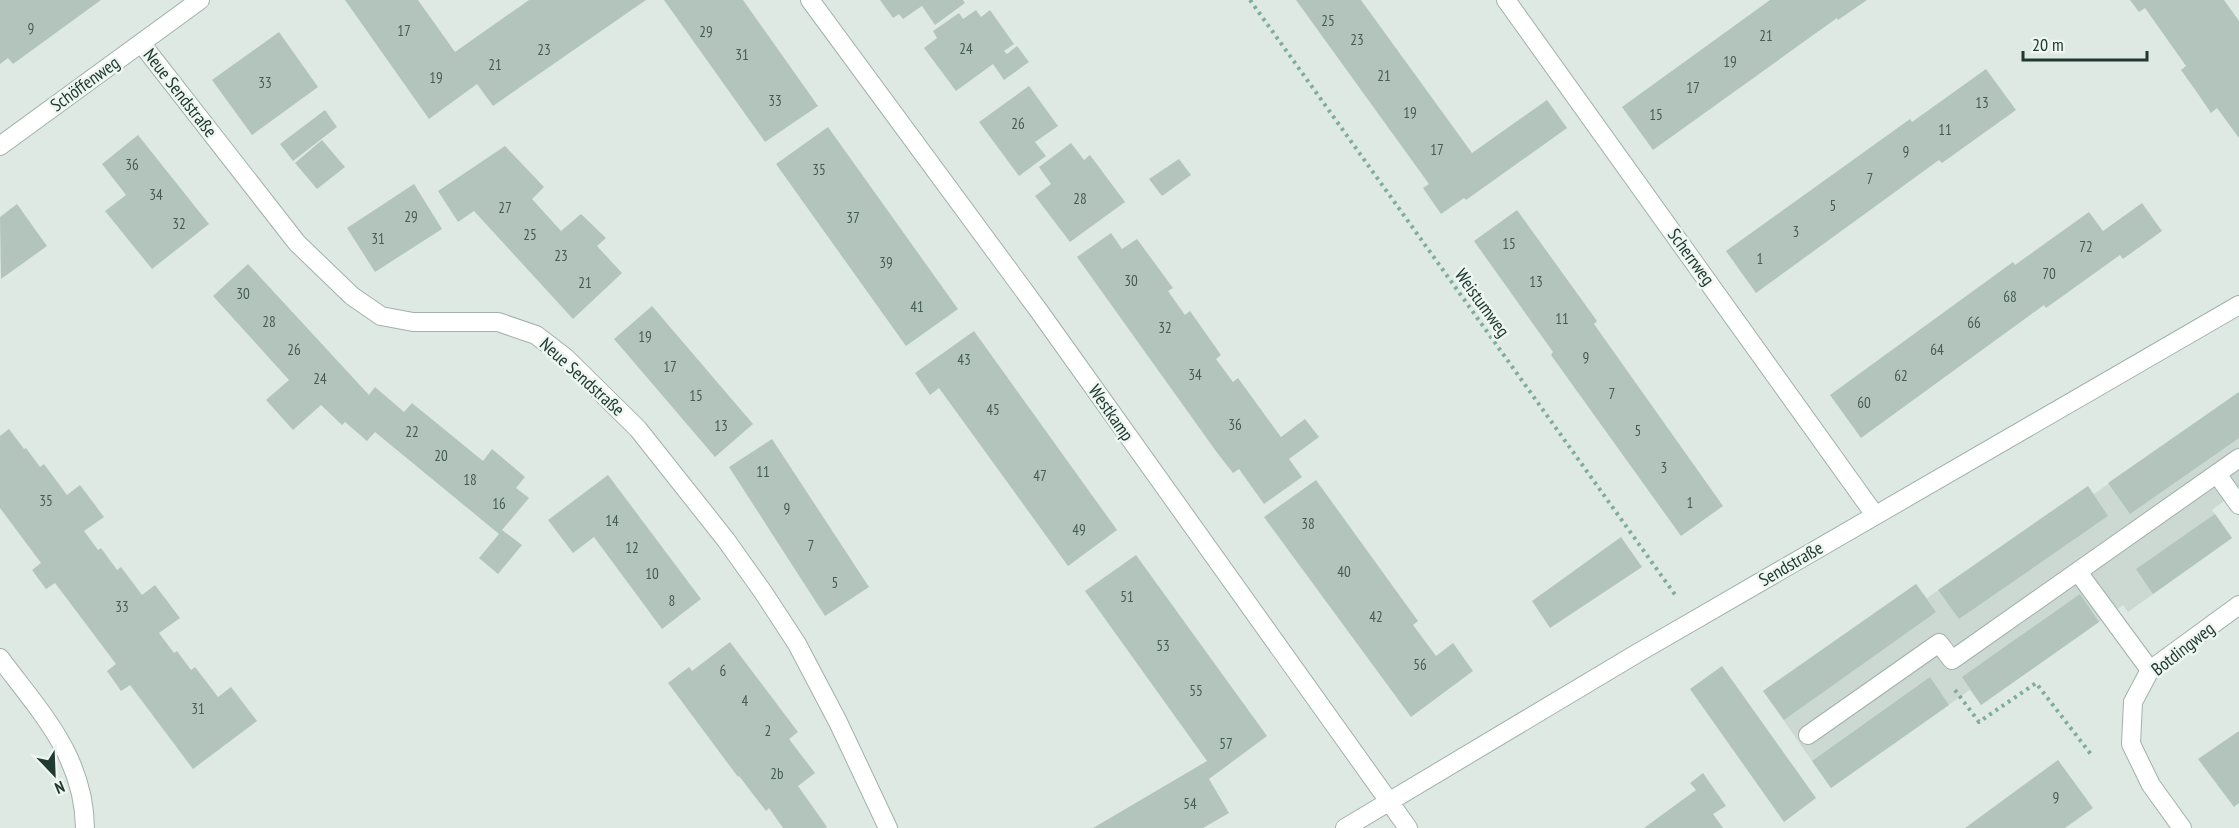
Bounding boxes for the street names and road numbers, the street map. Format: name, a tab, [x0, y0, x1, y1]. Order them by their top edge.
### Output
street label: Neue Sendstraße	[139, 44, 222, 142]
street label: Schöffenweg	[46, 51, 124, 116]
street label: Scherrweg	[1663, 224, 1720, 290]
street label: Weistumweg	[1450, 264, 1515, 341]
street label: Neue Sendstraße	[535, 332, 630, 421]
street label: Westkamp	[1084, 380, 1139, 446]
street label: Sendstraße	[1755, 536, 1827, 591]
street label: Botdingweg	[2146, 617, 2219, 680]

